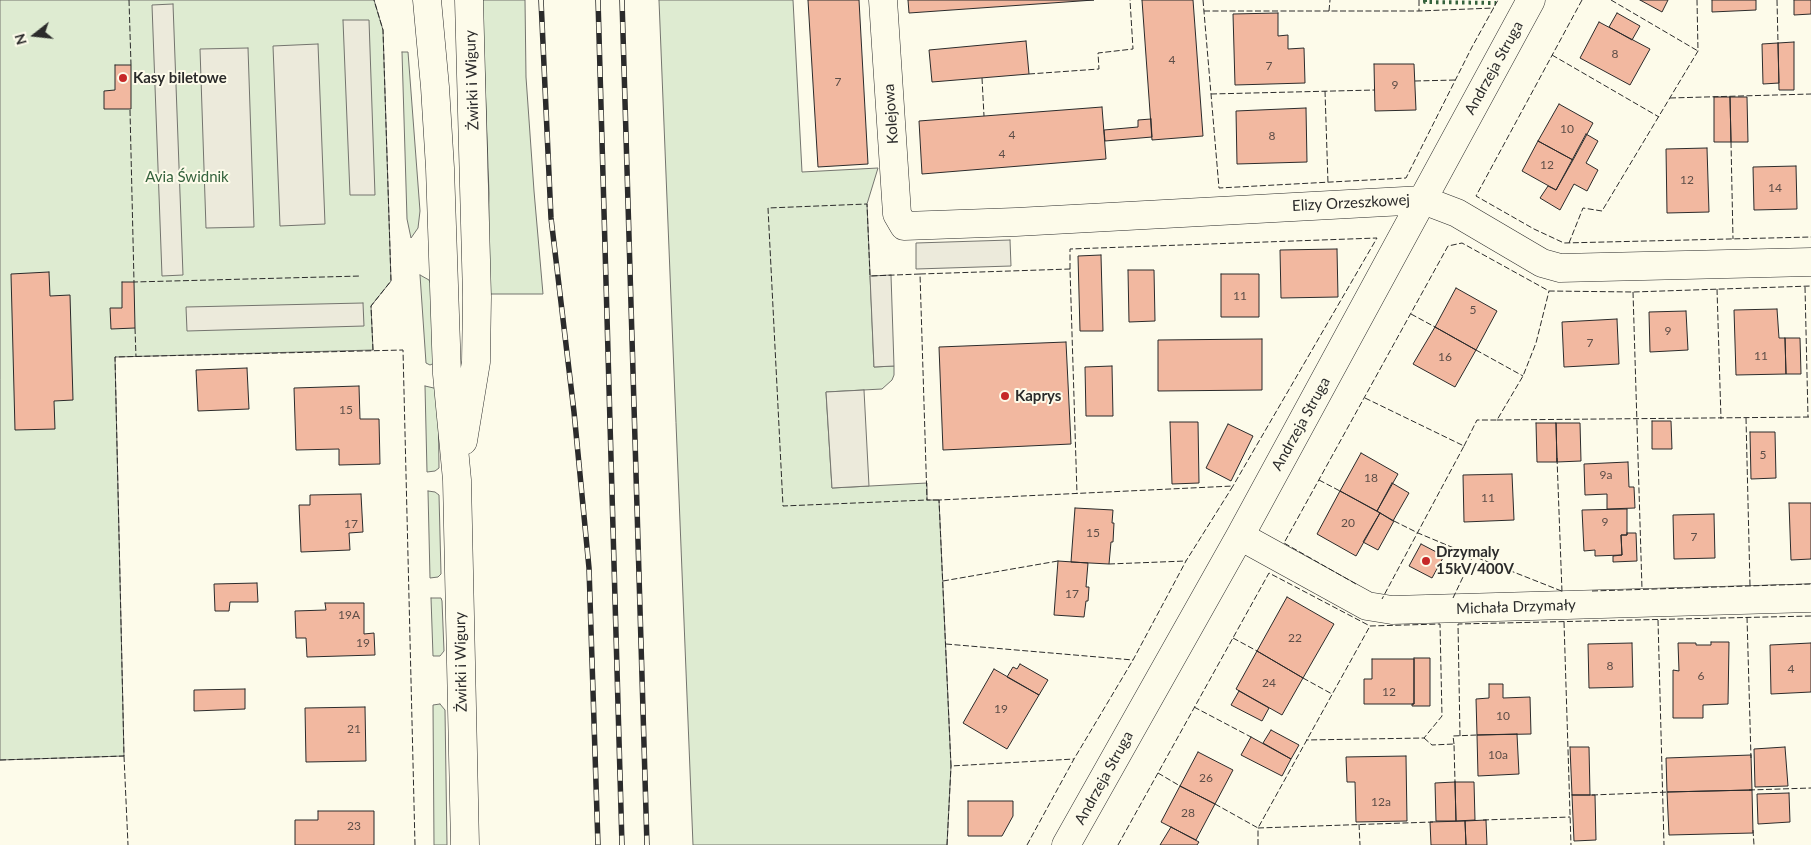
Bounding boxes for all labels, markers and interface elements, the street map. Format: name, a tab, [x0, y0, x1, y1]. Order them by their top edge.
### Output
north arrow	[10, 10, 60, 60]
street label: Andrzeja Struga	[1461, 18, 1527, 118]
street label: Żwirki i Wigury	[461, 30, 483, 130]
text: N	[10, 32, 30, 47]
house number: 8	[1612, 47, 1618, 61]
house number: 4	[1169, 53, 1175, 67]
house number: 7	[1266, 59, 1272, 73]
place label: Kasy biletowe	[133, 69, 227, 87]
marker: Kasy biletowe	[117, 72, 129, 84]
house number: 7	[835, 75, 841, 89]
house number: 9	[1392, 78, 1398, 92]
street label: Kolejowa	[880, 83, 902, 145]
house number: 10	[1560, 122, 1574, 136]
house number: 4	[1009, 128, 1015, 142]
house number: 8	[1269, 129, 1275, 143]
house number: 4	[999, 147, 1005, 161]
house number: 12	[1540, 158, 1554, 172]
park label: Avia Świdnik	[145, 168, 229, 186]
house number: 12	[1680, 173, 1694, 187]
house number: 14	[1768, 181, 1782, 195]
street label: Elizy Orzeszkowej	[1292, 191, 1410, 215]
house number: 11	[1233, 289, 1247, 303]
house number: 5	[1470, 303, 1476, 317]
house number: 9	[1665, 324, 1671, 338]
house number: 7	[1587, 336, 1593, 350]
house number: 11	[1754, 349, 1768, 363]
house number: 16	[1438, 350, 1452, 364]
street label: Andrzeja Struga	[1268, 374, 1334, 474]
place label: Kaprys	[1015, 387, 1061, 405]
marker: Kaprys	[999, 390, 1011, 402]
house number: 15	[339, 403, 353, 417]
house number: 5	[1760, 448, 1766, 462]
house number: 9a	[1600, 468, 1612, 482]
house number: 18	[1364, 471, 1378, 485]
house number: 11	[1481, 491, 1495, 505]
house number: 9	[1602, 515, 1608, 529]
house number: 20	[1341, 516, 1355, 530]
house number: 17	[344, 517, 358, 531]
house number: 15	[1086, 526, 1100, 540]
house number: 7	[1691, 530, 1697, 544]
place label: Drzymaly 15kV/400V	[1436, 543, 1514, 578]
marker: Drzymaly 15kV/400V	[1420, 555, 1432, 567]
house number: 17	[1065, 587, 1079, 601]
street label: Michała Drzymały	[1456, 596, 1576, 618]
house number: 19A	[338, 608, 360, 622]
street label: Żwirki i Wigury	[451, 612, 471, 712]
house number: 22	[1288, 631, 1302, 645]
house number: 19	[356, 636, 370, 650]
house number: 8	[1607, 659, 1613, 673]
house number: 4	[1788, 662, 1794, 676]
house number: 6	[1698, 669, 1704, 683]
house number: 24	[1262, 676, 1276, 690]
house number: 12	[1382, 685, 1396, 699]
house number: 19	[994, 702, 1008, 716]
house number: 10	[1496, 709, 1510, 723]
house number: 21	[347, 722, 361, 736]
street label: Andrzeja Struga	[1071, 728, 1137, 828]
house number: 10a	[1488, 748, 1508, 762]
house number: 26	[1199, 771, 1213, 785]
house number: 12a	[1371, 795, 1391, 809]
house number: 28	[1181, 806, 1195, 820]
house number: 23	[347, 819, 361, 833]

